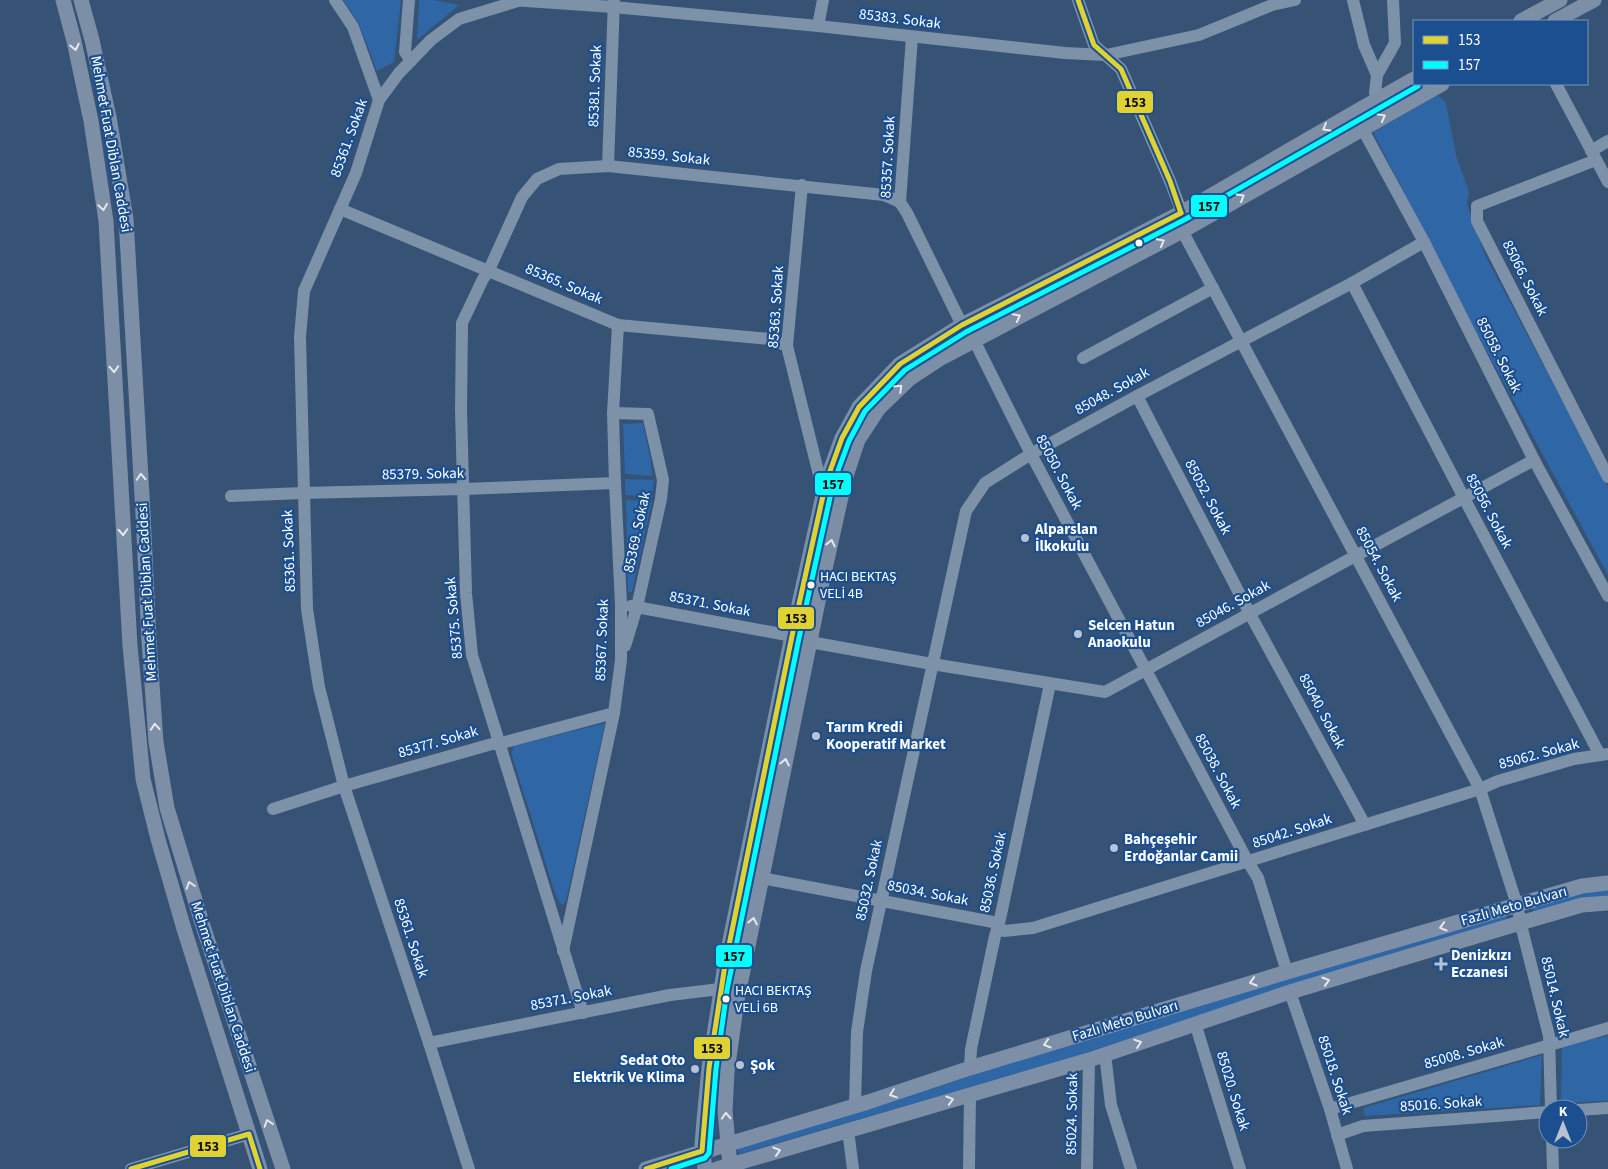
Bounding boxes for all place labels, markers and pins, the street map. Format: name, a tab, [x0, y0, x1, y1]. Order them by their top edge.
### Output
unlabelled marker	[1134, 238, 1144, 248]
place label: Alparslan İlkokulu	[1034, 519, 1098, 557]
marker: Alparslan İlkokulu	[1019, 532, 1031, 544]
place label: HACI BEKTAŞ VELİ 4B	[820, 567, 897, 604]
marker: HACI BEKTAŞ VELİ 4B	[806, 580, 816, 590]
place label: Selcen Hatun Anaokulu	[1087, 615, 1175, 653]
marker: Selcen Hatun Anaokulu	[1072, 628, 1084, 640]
place label: Tarım Kredi Kooperatif Market	[826, 717, 946, 755]
marker: Tarım Kredi Kooperatif Market	[810, 730, 822, 742]
place label: Bahçeşehir Erdoğanlar Camii	[1124, 829, 1238, 867]
marker: Bahçeşehir Erdoğanlar Camii	[1108, 842, 1120, 854]
place label: Denizkızı Eczanesi	[1451, 945, 1511, 983]
marker: Denizkızı Eczanesi	[1435, 958, 1447, 970]
place label: HACI BEKTAŞ VELİ 6B	[735, 981, 812, 1018]
marker: HACI BEKTAŞ VELİ 6B	[721, 994, 731, 1004]
place label: Sedat Oto Elektrik Ve Klima	[573, 1050, 685, 1088]
place label: Şok	[750, 1055, 776, 1076]
marker: Şok	[734, 1059, 746, 1071]
marker: Sedat Oto Elektrik Ve Klima	[689, 1063, 701, 1075]

